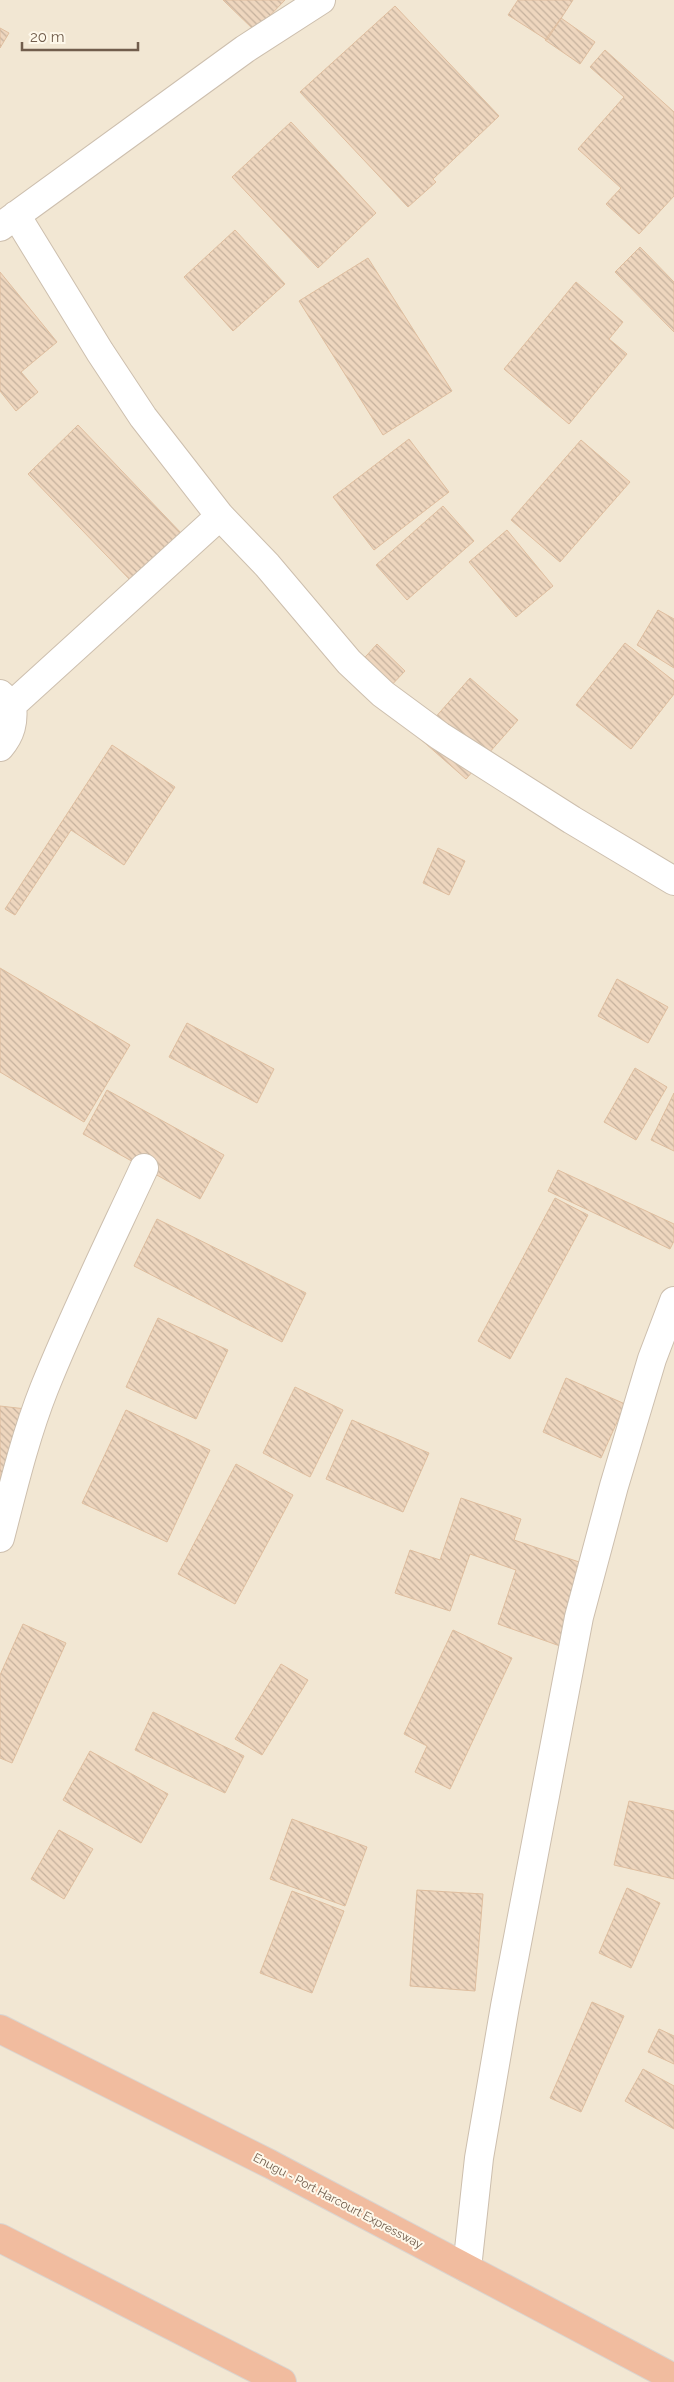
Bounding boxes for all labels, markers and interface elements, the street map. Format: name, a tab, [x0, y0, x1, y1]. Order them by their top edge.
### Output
scale bar	[22, 20, 139, 52]
text: 20 m	[30, 28, 65, 46]
street label: Enugu - Port Harcourt Expressway	[251, 2150, 426, 2252]

